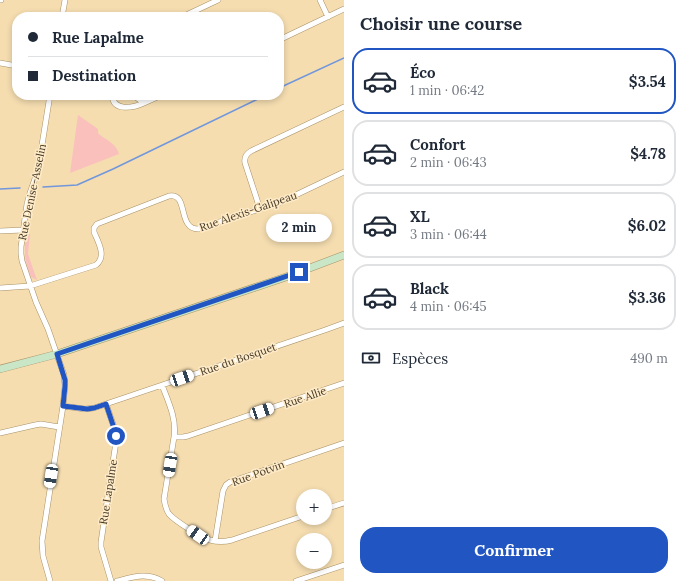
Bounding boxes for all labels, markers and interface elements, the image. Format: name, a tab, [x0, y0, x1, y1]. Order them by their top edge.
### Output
text: Choisir une course	[360, 12, 522, 35]
text: Rue Lapalme	[52, 28, 144, 47]
icon: car	[362, 63, 398, 99]
text: Éco	[410, 63, 436, 82]
text: Destination	[52, 66, 136, 85]
text: $3.54	[629, 72, 666, 91]
text: 1 min · 06:42	[410, 82, 484, 99]
icon: car	[362, 135, 398, 171]
text: Confort	[410, 135, 466, 154]
street label: Rue Denise-Asselin	[15, 142, 49, 242]
text: $4.78	[630, 144, 666, 163]
text: 2 min · 06:43	[410, 154, 487, 171]
street label: Rue Alexis-Galipeau	[197, 188, 299, 234]
icon: car	[362, 207, 398, 243]
text: XL	[410, 207, 430, 226]
callout: 2 min	[266, 214, 332, 242]
text: $6.02	[628, 216, 666, 235]
text: 2 min	[282, 219, 316, 236]
text: 3 min · 06:44	[410, 226, 487, 243]
route end	[290, 263, 308, 281]
icon: car	[362, 279, 398, 315]
text: Black	[410, 279, 449, 298]
text: $3.36	[628, 288, 666, 307]
text: 4 min · 06:45	[410, 298, 487, 315]
street label: Rue du Bosquet	[198, 339, 279, 379]
icon: cash	[360, 347, 382, 369]
text: Espèces	[392, 349, 448, 368]
text: 490 m	[630, 350, 668, 367]
car	[169, 368, 195, 388]
street label: Rue Allie	[282, 383, 328, 411]
car	[249, 401, 275, 421]
route start	[107, 427, 125, 445]
car	[162, 452, 178, 478]
street label: Rue Potvin	[230, 457, 287, 489]
street label: Rue Lapalme	[96, 458, 120, 526]
car	[43, 463, 59, 489]
map controls	[296, 489, 332, 569]
button: +	[296, 489, 332, 525]
car	[185, 523, 211, 547]
button: Confirmer	[360, 527, 668, 573]
button: −	[296, 533, 332, 569]

